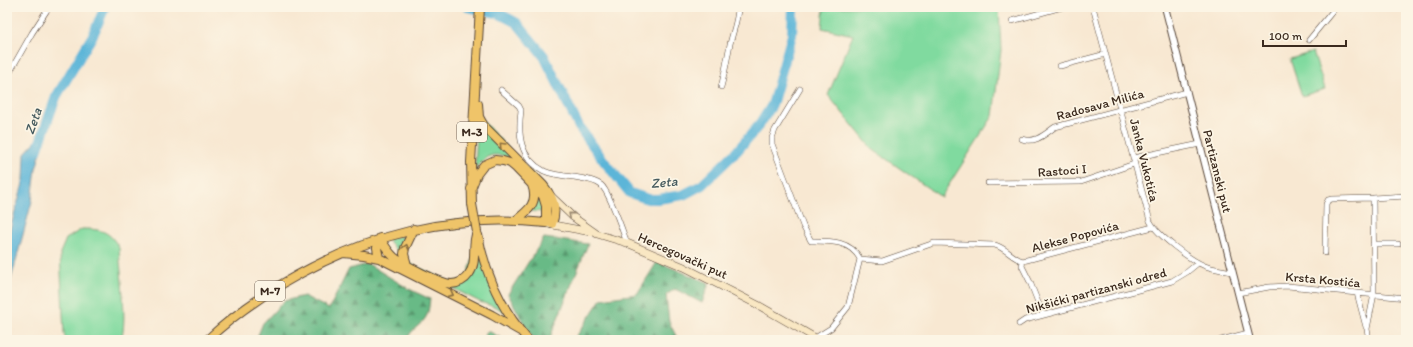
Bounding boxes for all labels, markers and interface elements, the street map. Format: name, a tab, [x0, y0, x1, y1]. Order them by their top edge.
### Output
scale bar	[1263, 22, 1346, 48]
text: 100 m	[1269, 29, 1302, 43]
street label: Radosava Milića	[1055, 86, 1146, 123]
water label: Zeta	[21, 105, 46, 137]
street label: Janka Vukotića	[1127, 117, 1162, 204]
road number: M-3	[457, 122, 487, 142]
street label: Partizanski put	[1200, 128, 1235, 214]
one-way arrow	[499, 142, 507, 150]
street label: Rastoci I	[1037, 161, 1087, 180]
water label: Zeta	[650, 173, 679, 192]
one-way arrow	[569, 213, 576, 220]
street label: Alekse Popovića	[1030, 218, 1121, 255]
street label: Hercegovački put	[636, 229, 730, 282]
one-way arrow	[401, 243, 410, 250]
street label: Nikšićki partizanski odred	[1024, 265, 1168, 316]
street label: Krsta Kostića	[1285, 269, 1361, 290]
road number: M-7	[255, 281, 285, 301]
one-way arrow	[447, 289, 455, 297]

